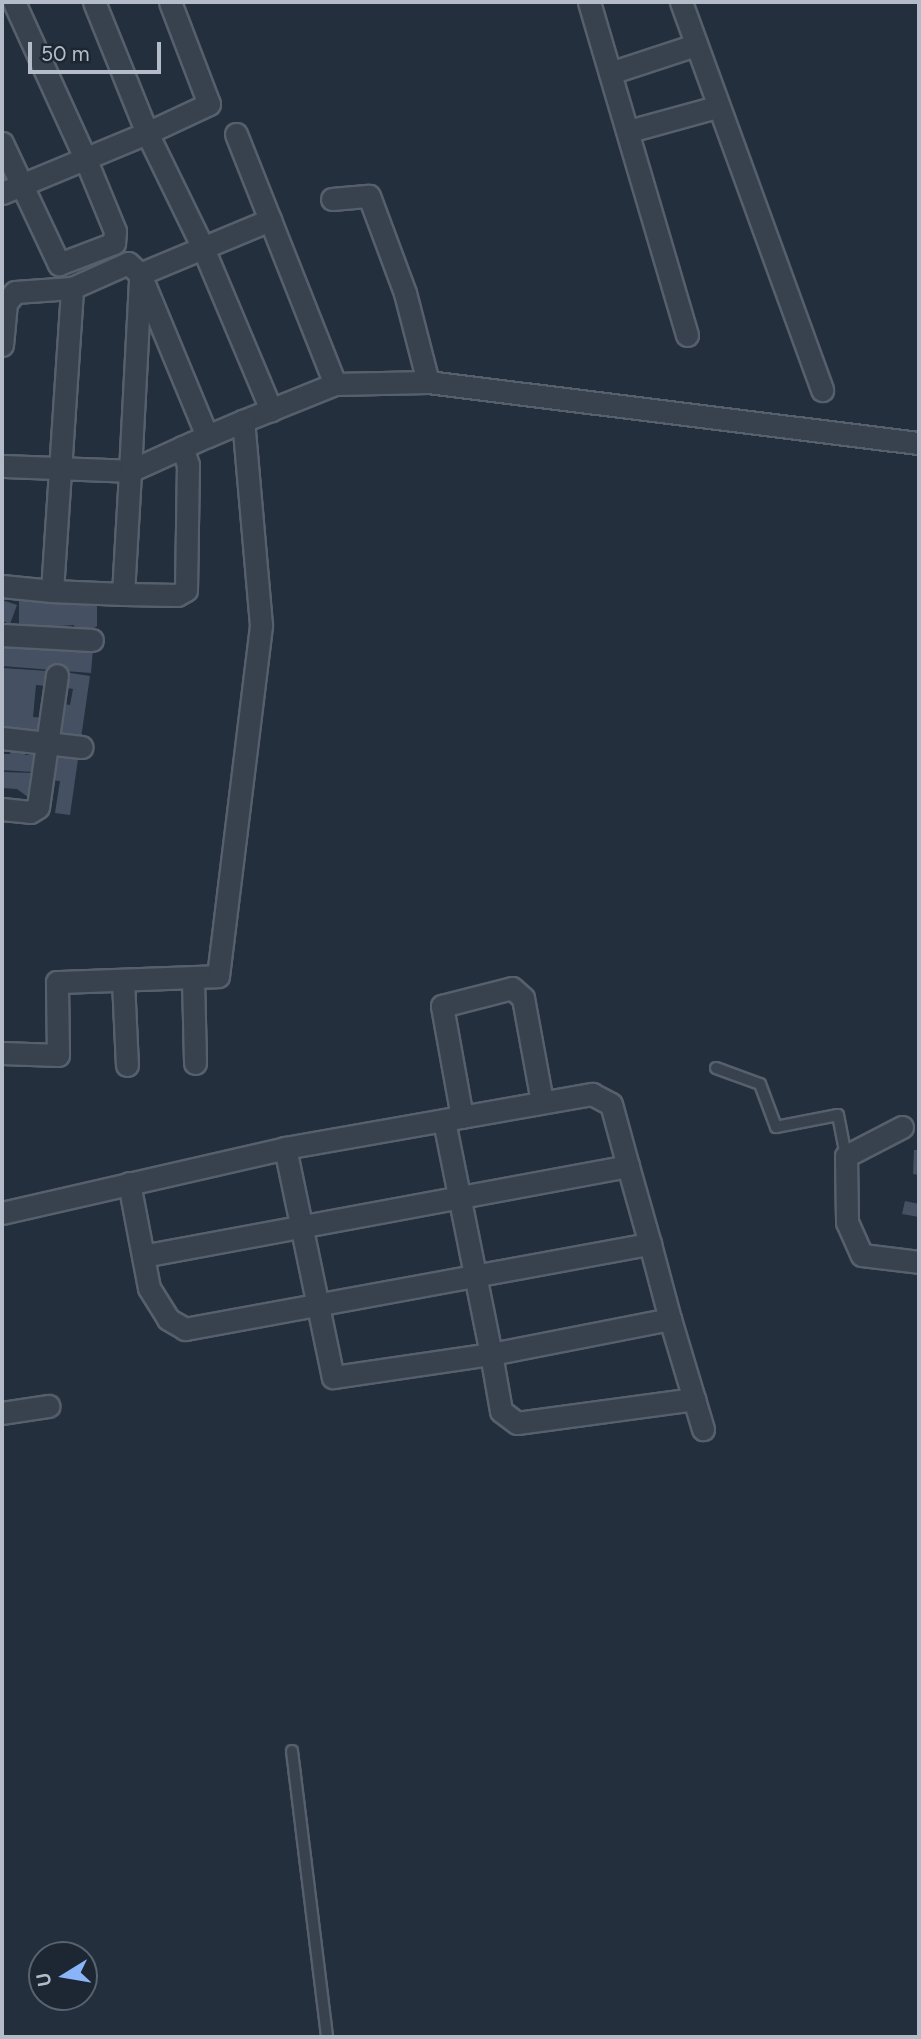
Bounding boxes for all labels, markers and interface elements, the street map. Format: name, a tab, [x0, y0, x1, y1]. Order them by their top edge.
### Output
scale bar	[32, 28, 164, 72]
text: 50 m	[41, 41, 90, 66]
north arrow	[28, 1941, 98, 2011]
text: U	[31, 1971, 56, 1988]

